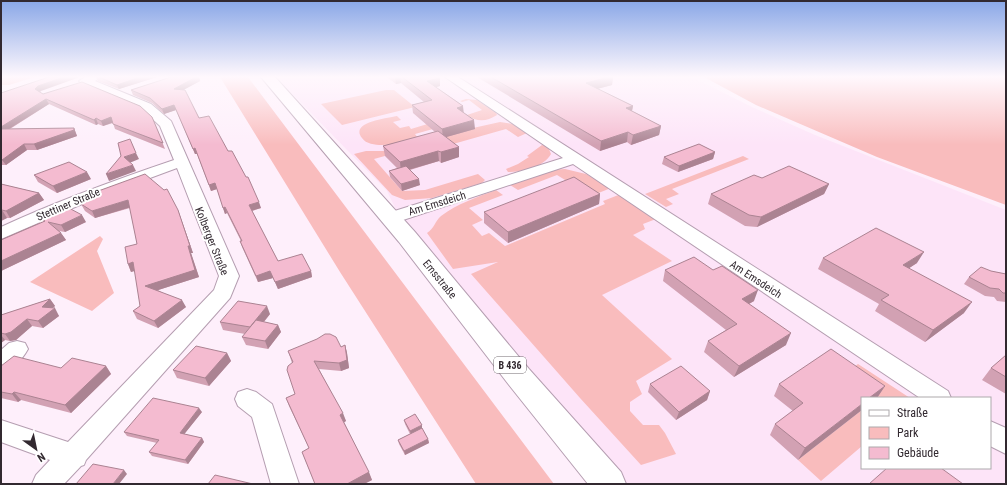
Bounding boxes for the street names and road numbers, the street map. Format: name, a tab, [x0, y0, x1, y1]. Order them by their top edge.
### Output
street label: Stettiner Straße	[34, 185, 102, 224]
street label: Am Emsdeich	[407, 189, 467, 218]
street label: Kolberger Straße	[192, 205, 231, 277]
street label: Emsstraße	[420, 257, 459, 301]
street label: Am Emsdeich	[727, 258, 784, 301]
road number: B 436	[494, 357, 526, 373]

